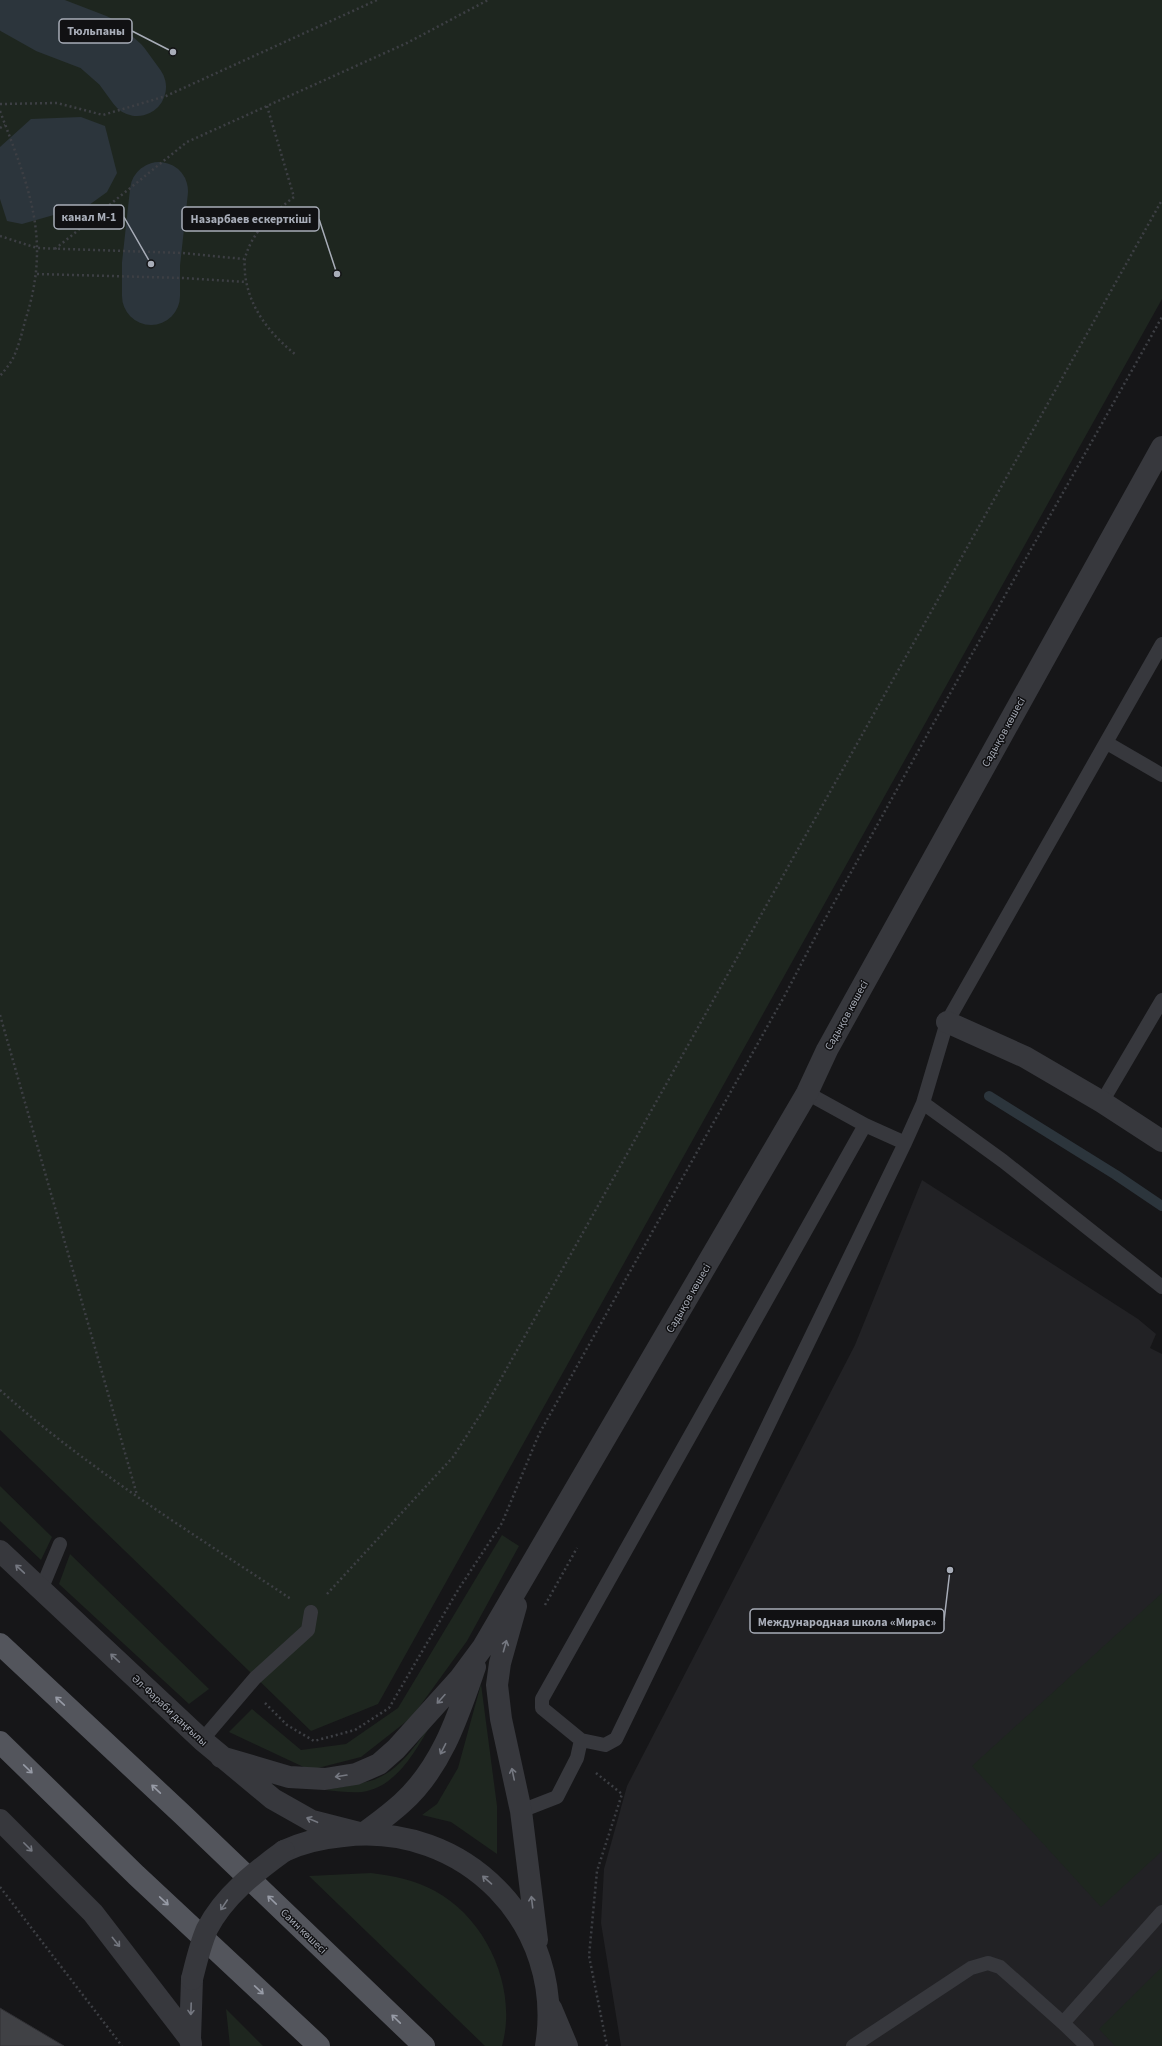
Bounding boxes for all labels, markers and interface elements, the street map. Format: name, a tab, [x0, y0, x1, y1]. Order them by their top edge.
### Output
callout: Тюльпаны	[59, 19, 132, 43]
text: Тюльпаны	[67, 23, 125, 40]
callout: канал М-1	[54, 205, 124, 229]
callout: Назарбаев ескерткіші	[182, 207, 319, 231]
text: канал М-1	[62, 209, 116, 226]
text: Назарбаев ескерткіші	[191, 211, 311, 228]
street label: Садықов көшесі	[978, 695, 1029, 770]
street label: Садықов көшесі	[821, 978, 872, 1053]
street label: Садықов көшесі	[663, 1261, 714, 1336]
one-way arrow	[15, 1565, 25, 1574]
callout: Международная школа «Мирас»	[750, 1609, 944, 1633]
text: Международная школа «Мирас»	[758, 1614, 937, 1631]
one-way arrow	[502, 1640, 509, 1653]
one-way arrow	[109, 1654, 120, 1663]
street label: Әл-Фараби даңғылы	[128, 1671, 211, 1750]
one-way arrow	[437, 1694, 446, 1704]
one-way arrow	[55, 1696, 66, 1705]
one-way arrow	[439, 1743, 446, 1755]
one-way arrow	[23, 1765, 33, 1774]
one-way arrow	[508, 1768, 516, 1781]
one-way arrow	[334, 1772, 347, 1780]
one-way arrow	[151, 1785, 161, 1794]
one-way arrow	[306, 1816, 318, 1823]
one-way arrow	[23, 1842, 33, 1852]
one-way arrow	[482, 1876, 493, 1885]
one-way arrow	[267, 1895, 277, 1905]
one-way arrow	[528, 1896, 536, 1909]
one-way arrow	[159, 1897, 170, 1906]
one-way arrow	[220, 1899, 228, 1910]
street label: Саин көшесі	[277, 1905, 330, 1957]
one-way arrow	[112, 1937, 120, 1948]
one-way arrow	[254, 1985, 264, 1994]
one-way arrow	[187, 2002, 195, 2015]
one-way arrow	[391, 2014, 401, 2024]

